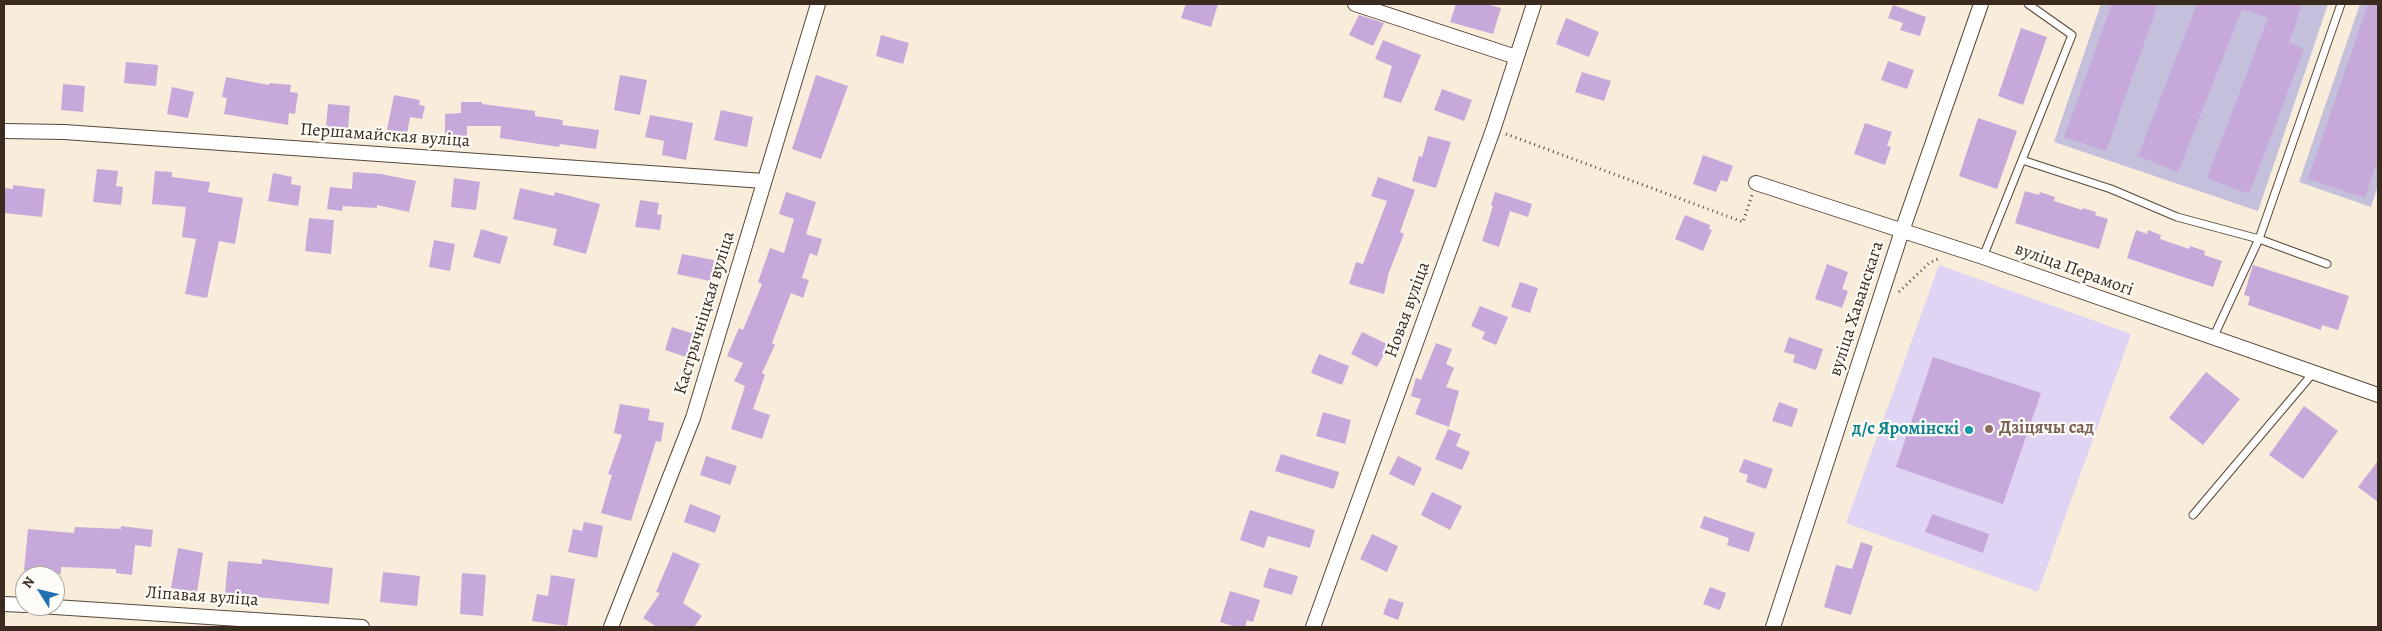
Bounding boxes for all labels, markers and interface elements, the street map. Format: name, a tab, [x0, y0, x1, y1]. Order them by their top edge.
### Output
street label: Першамайская вуліца	[299, 119, 471, 153]
street label: Кастрычніцкая вуліца	[670, 229, 740, 397]
street label: вуліца Хаванскага	[1825, 239, 1889, 379]
street label: вуліца Перамогі	[2012, 239, 2136, 301]
street label: Новая вуліца	[1381, 259, 1435, 361]
place label: Дзіцячы сад	[1999, 418, 2094, 440]
place label: д/с Яромінскі	[1852, 419, 1959, 441]
marker: Дзіцячы сад	[1983, 423, 1995, 435]
marker: д/с Яромінскі	[1963, 424, 1975, 436]
north arrow	[15, 566, 65, 616]
text: N	[18, 573, 39, 592]
street label: Ліпавая вуліца	[145, 582, 259, 612]

